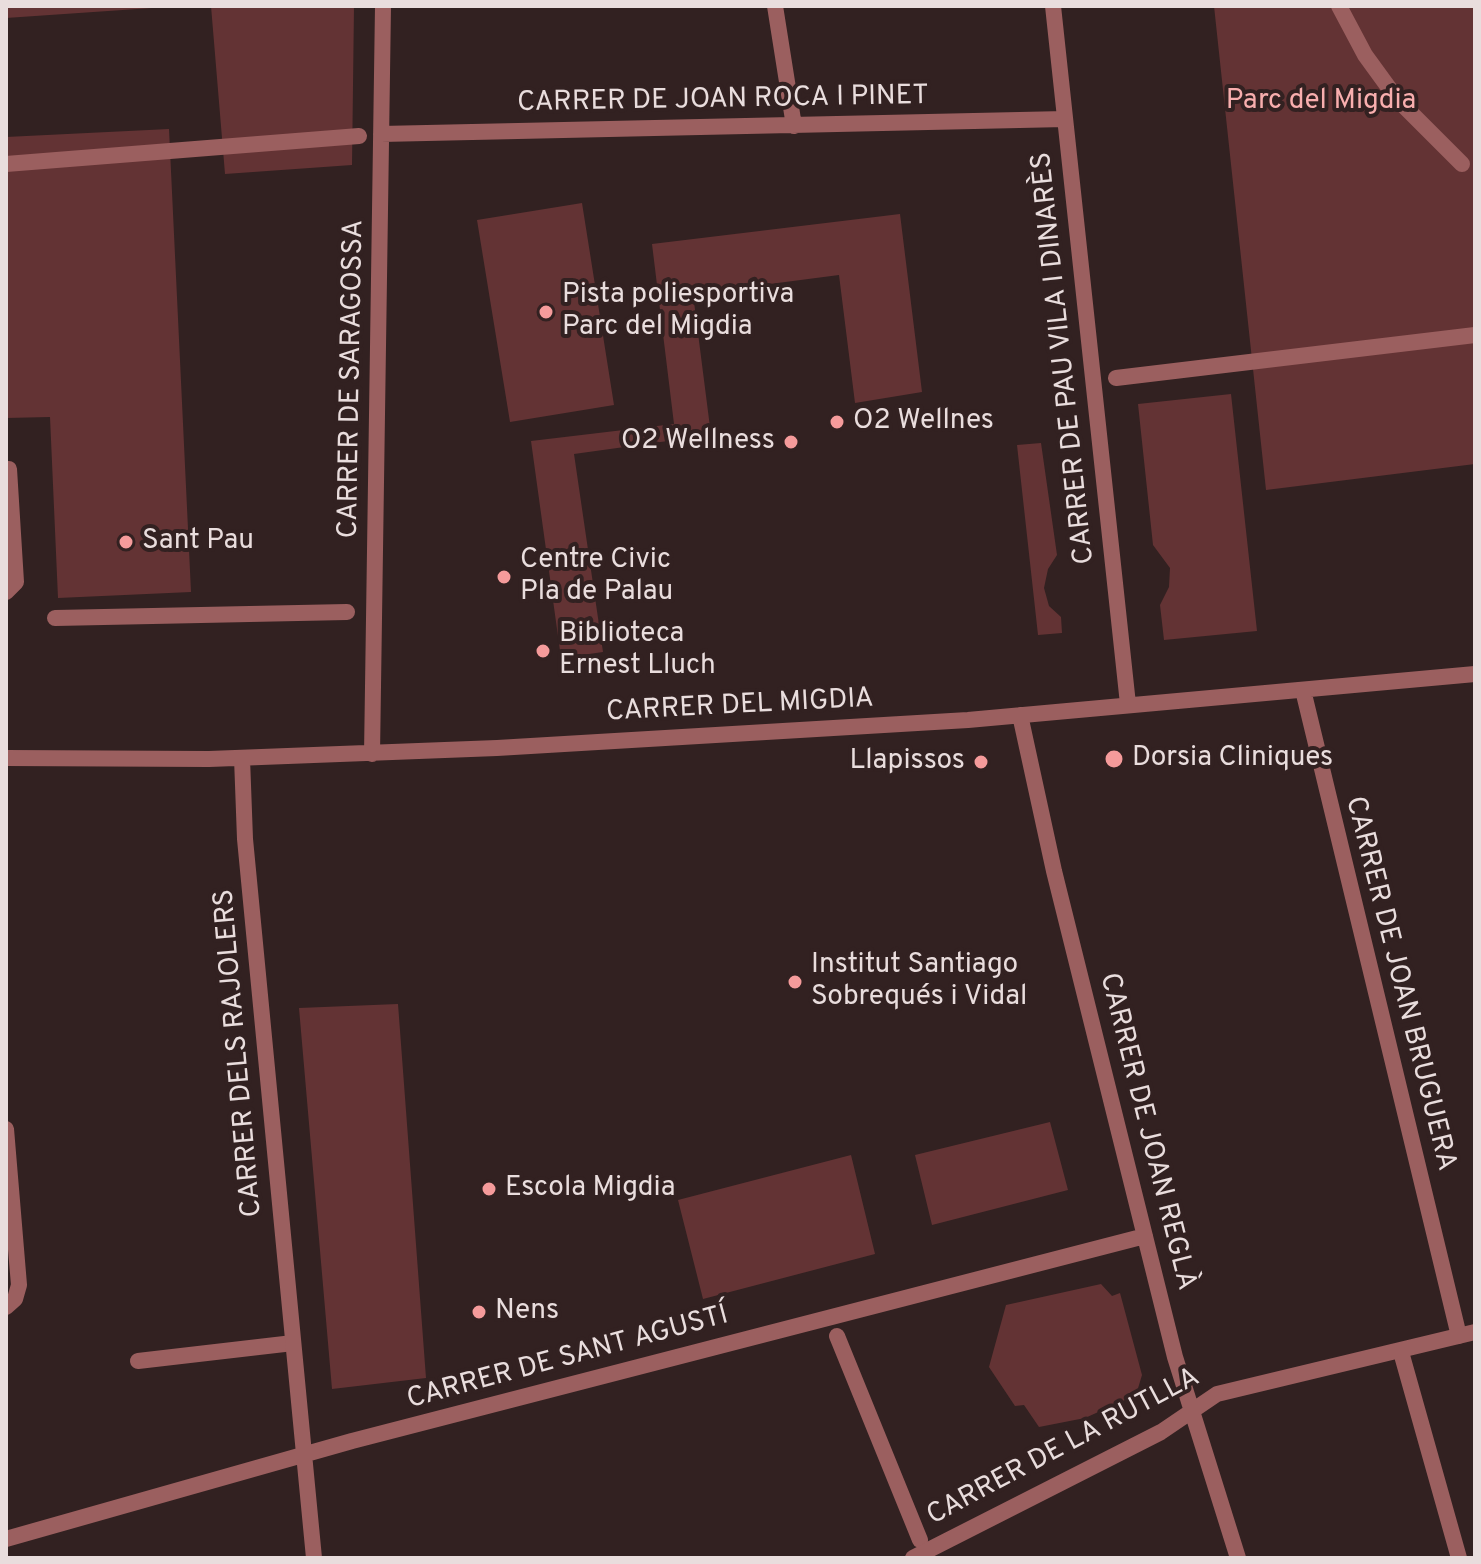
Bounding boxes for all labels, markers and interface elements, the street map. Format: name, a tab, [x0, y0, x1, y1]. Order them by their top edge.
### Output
street label: CARRER DE JOAN ROCA I PINET	[517, 81, 929, 121]
park label: Parc del Migdia	[1226, 85, 1416, 119]
street label: CARRER DE PAU VILA I DINARÈS	[1027, 150, 1103, 566]
street label: CARRER DE SARAGOSSA	[333, 219, 373, 539]
place label: Pista poliesportiva Parc del Migdia	[562, 279, 794, 345]
marker: Pista poliesportiva Parc del Migdia	[537, 303, 555, 321]
place label: O2 Wellnes	[853, 405, 994, 439]
marker: O2 Wellnes	[828, 413, 846, 431]
place label: O2 Wellness	[621, 425, 775, 459]
marker: O2 Wellness	[782, 433, 800, 451]
place label: Sant Pau	[142, 525, 254, 559]
marker: Sant Pau	[117, 533, 135, 551]
place label: Centre Civic Pla de Palau	[520, 544, 673, 610]
marker: Centre Civic Pla de Palau	[495, 568, 513, 586]
place label: Biblioteca Ernest Lluch	[559, 618, 716, 684]
marker: Biblioteca Ernest Lluch	[534, 642, 552, 660]
street label: CARRER DEL MIGDIA	[605, 683, 875, 731]
place label: Dorsia Cliniques	[1132, 742, 1333, 776]
place label: Llapissos	[850, 745, 965, 779]
marker: Dorsia Cliniques	[1103, 748, 1125, 770]
marker: Llapissos	[972, 753, 990, 771]
street label: CARRER DE JOAN BRUGUERA	[1336, 793, 1462, 1175]
street label: CARRER DELS RAJOLERS	[209, 888, 271, 1218]
place label: Institut Santiago Sobrequés i Vidal	[811, 949, 1027, 1015]
street label: CARRER DE JOAN REGLÀ	[1090, 970, 1202, 1294]
marker: Institut Santiago Sobrequés i Vidal	[786, 973, 804, 991]
place label: Escola Migdia	[505, 1172, 675, 1206]
marker: Escola Migdia	[480, 1180, 498, 1198]
place label: Nens	[495, 1295, 559, 1329]
street label: CARRER DE SANT AGUSTÍ	[404, 1300, 732, 1418]
marker: Nens	[470, 1303, 488, 1321]
street label: CARRER DE LA RUTLLA	[922, 1362, 1206, 1534]

